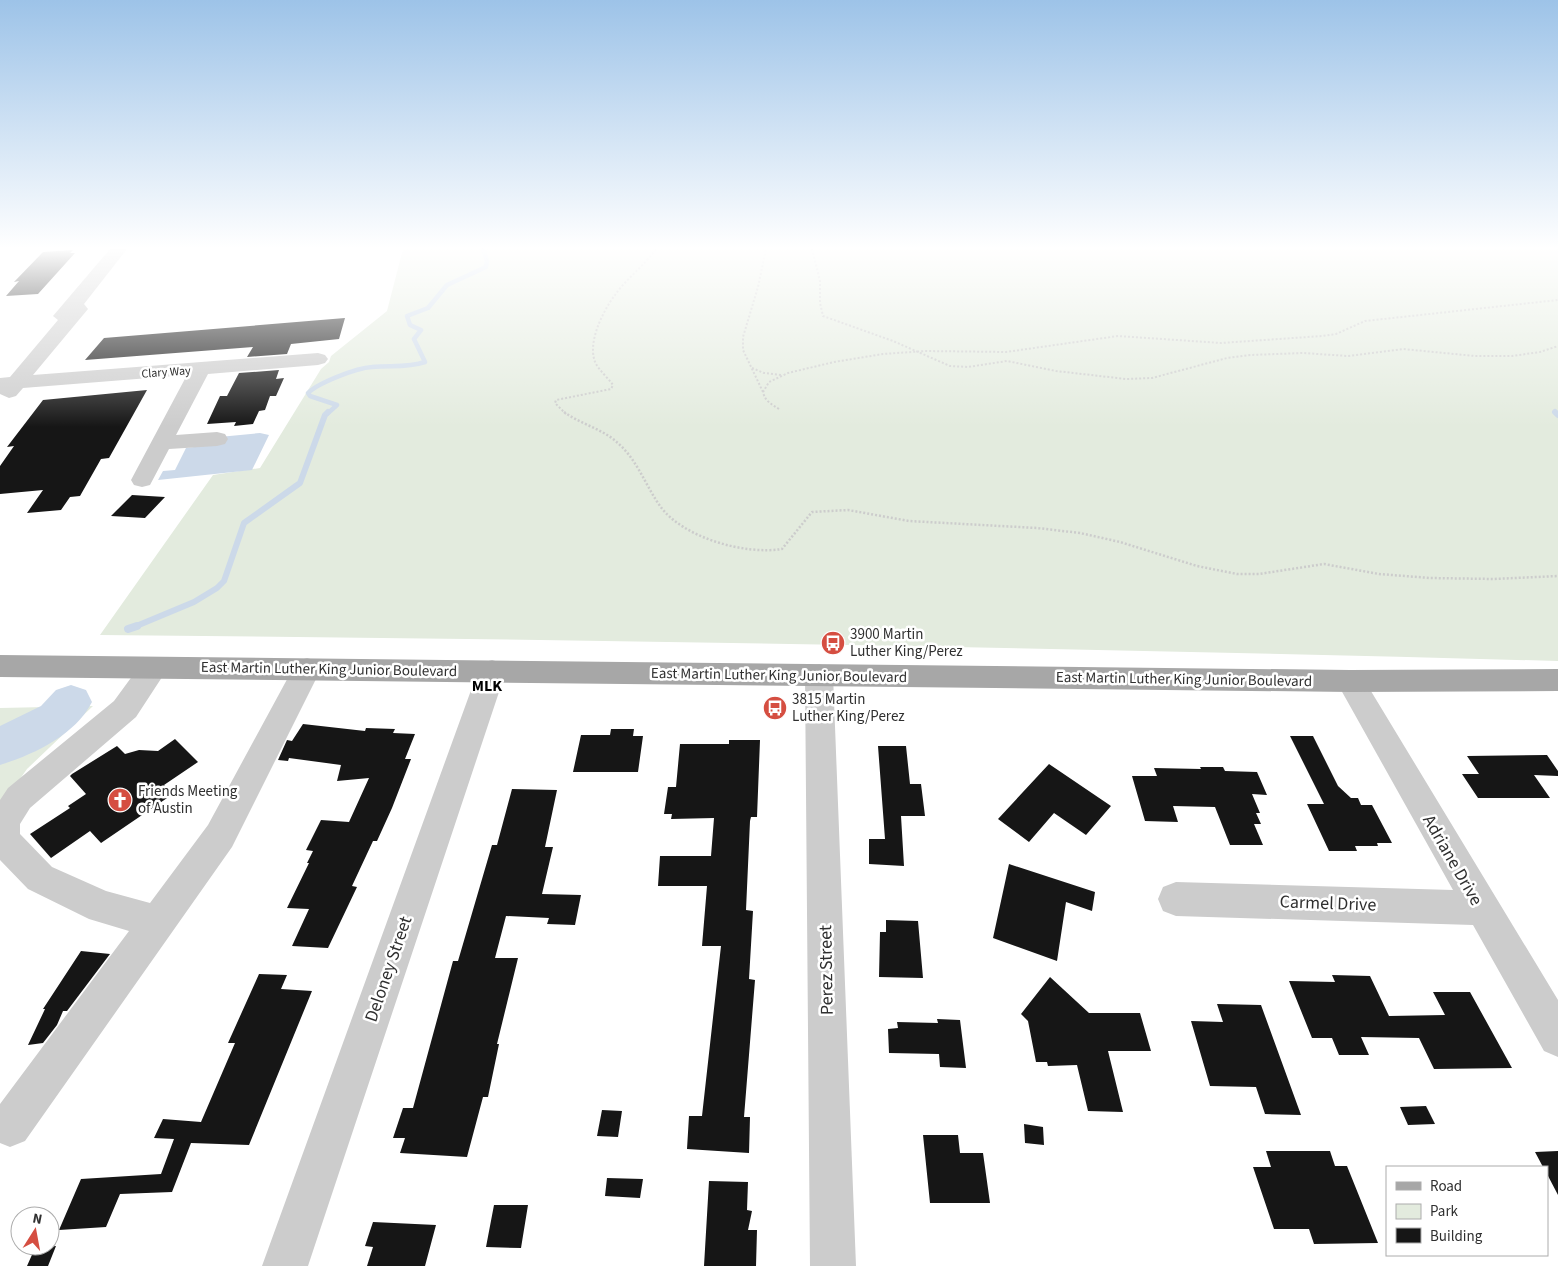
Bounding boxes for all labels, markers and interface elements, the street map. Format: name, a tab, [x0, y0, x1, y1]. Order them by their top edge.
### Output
street label: Clary Way	[141, 362, 192, 383]
place label: 3900 Martin Luther King/Perez	[850, 624, 963, 662]
bus stop icon: 3900 Martin Luther King/Perez	[820, 630, 846, 656]
street label: East Martin Luther King Junior Boulevard	[201, 657, 457, 682]
street label: East Martin Luther King Junior Boulevard	[651, 663, 907, 688]
street label: East Martin Luther King Junior Boulevard	[1056, 667, 1312, 692]
district label: MLK	[472, 675, 502, 697]
place label: 3815 Martin Luther King/Perez	[792, 689, 905, 727]
bus stop icon: 3815 Martin Luther King/Perez	[762, 695, 788, 721]
place label: Friends Meeting of Austin	[138, 781, 238, 819]
church icon: Friends Meeting of Austin	[107, 787, 133, 813]
street label: Adriane Drive	[1417, 810, 1489, 910]
street label: Carmel Drive	[1279, 889, 1377, 918]
street label: Deloney Street	[359, 913, 418, 1025]
street label: Perez Street	[813, 925, 840, 1015]
legend	[1386, 1166, 1548, 1256]
text: Road	[1430, 1176, 1462, 1197]
text: Park	[1430, 1201, 1459, 1222]
north arrow	[10, 1206, 60, 1256]
text: N	[31, 1209, 44, 1230]
text: Building	[1430, 1226, 1483, 1247]

